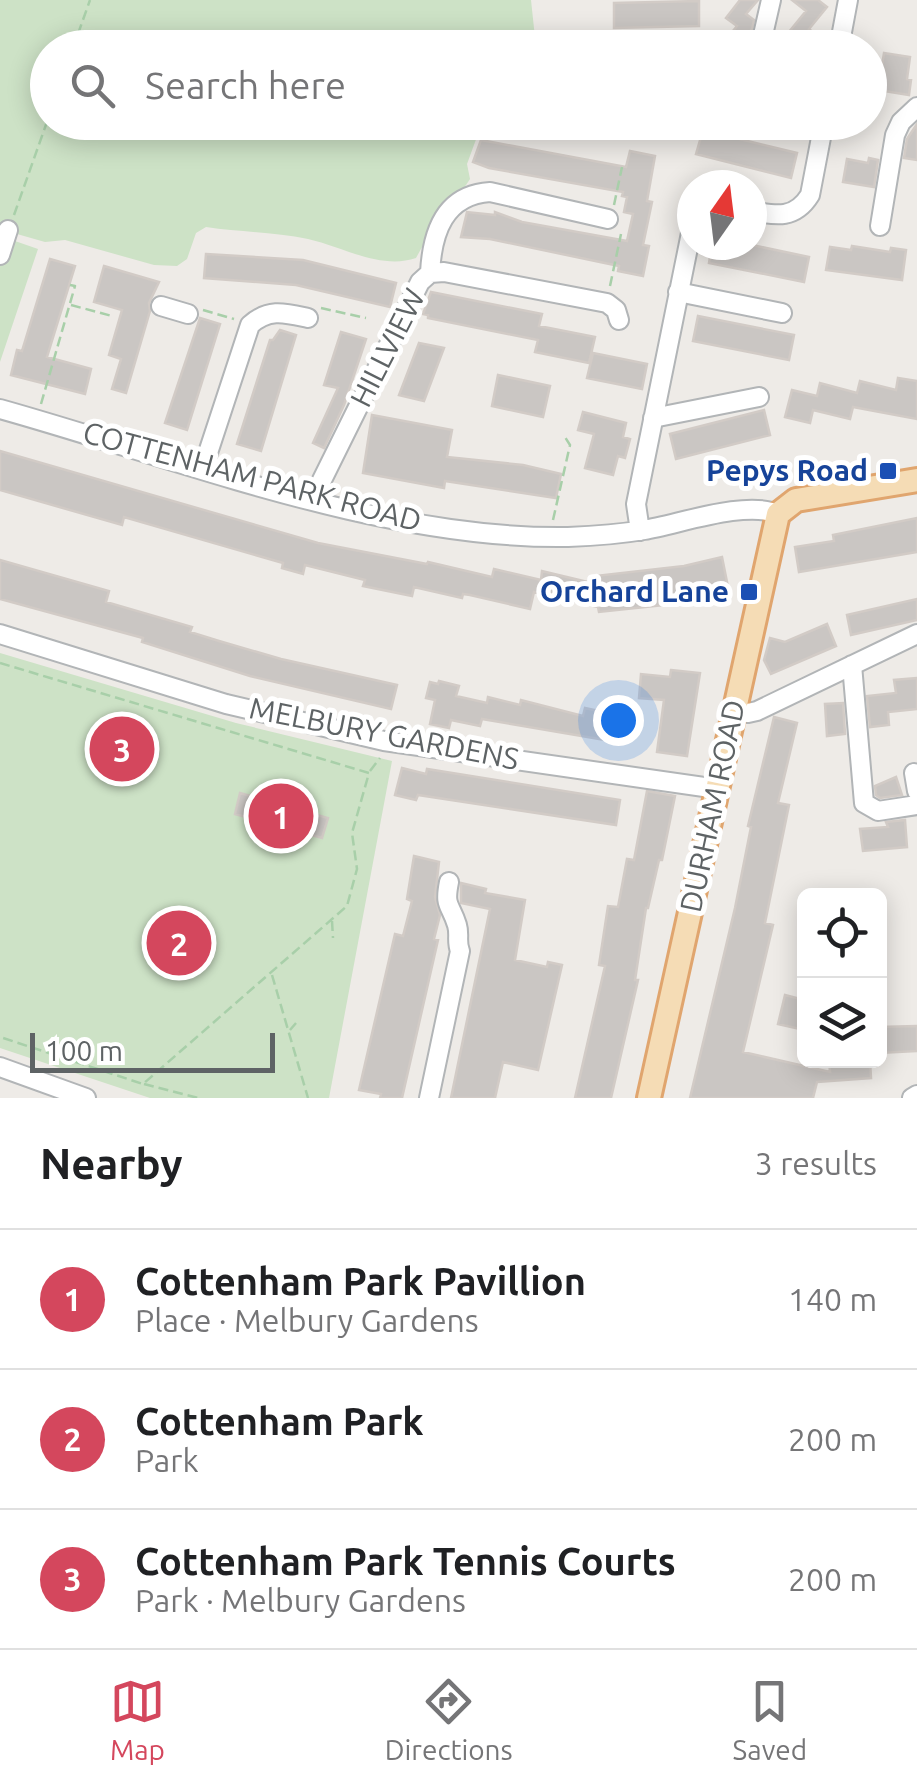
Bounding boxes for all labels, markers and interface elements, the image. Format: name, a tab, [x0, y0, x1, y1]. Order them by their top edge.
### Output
search box	[30, 30, 887, 140]
icon: search	[65, 58, 120, 113]
text: Search here	[145, 64, 346, 106]
north arrow	[677, 170, 767, 260]
street label: HILLVIEW	[343, 283, 431, 412]
street label: COTTENHAM PARK ROAD	[79, 414, 425, 538]
place label: Pepys Road	[706, 453, 868, 487]
marker: Pepys Road	[877, 460, 899, 482]
place label: Orchard Lane	[540, 574, 729, 608]
marker: Orchard Lane	[738, 581, 760, 603]
street label: MELBURY GARDENS	[247, 690, 522, 776]
your location	[593, 695, 644, 746]
street label: DURHAM ROAD	[673, 697, 751, 915]
pin: 3	[90, 712, 154, 786]
pin: 1	[248, 778, 314, 854]
map controls	[797, 888, 887, 1068]
button: locate	[797, 888, 887, 978]
pin: 2	[146, 906, 212, 980]
button: layers	[797, 978, 887, 1068]
scale bar	[30, 1028, 275, 1072]
text: 100 m	[45, 1035, 123, 1066]
text: Nearby	[40, 1140, 183, 1187]
text: 3 results	[755, 1145, 877, 1181]
text: Cottenham Park Pavillion	[135, 1260, 586, 1302]
text: 1	[63, 1281, 82, 1317]
text: 140 m	[788, 1281, 877, 1317]
text: Place · Melbury Gardens	[135, 1302, 479, 1338]
text: Cottenham Park	[135, 1400, 424, 1442]
text: 2	[63, 1421, 82, 1457]
text: 200 m	[788, 1421, 877, 1457]
text: Park	[135, 1442, 199, 1478]
text: Cottenham Park Tennis Courts	[135, 1540, 676, 1582]
text: 3	[63, 1561, 82, 1597]
text: 200 m	[788, 1561, 877, 1597]
text: Park · Melbury Gardens	[135, 1582, 466, 1618]
tab: Map	[110, 1674, 165, 1765]
tab: Directions	[385, 1674, 513, 1765]
tab: Saved	[733, 1674, 807, 1765]

